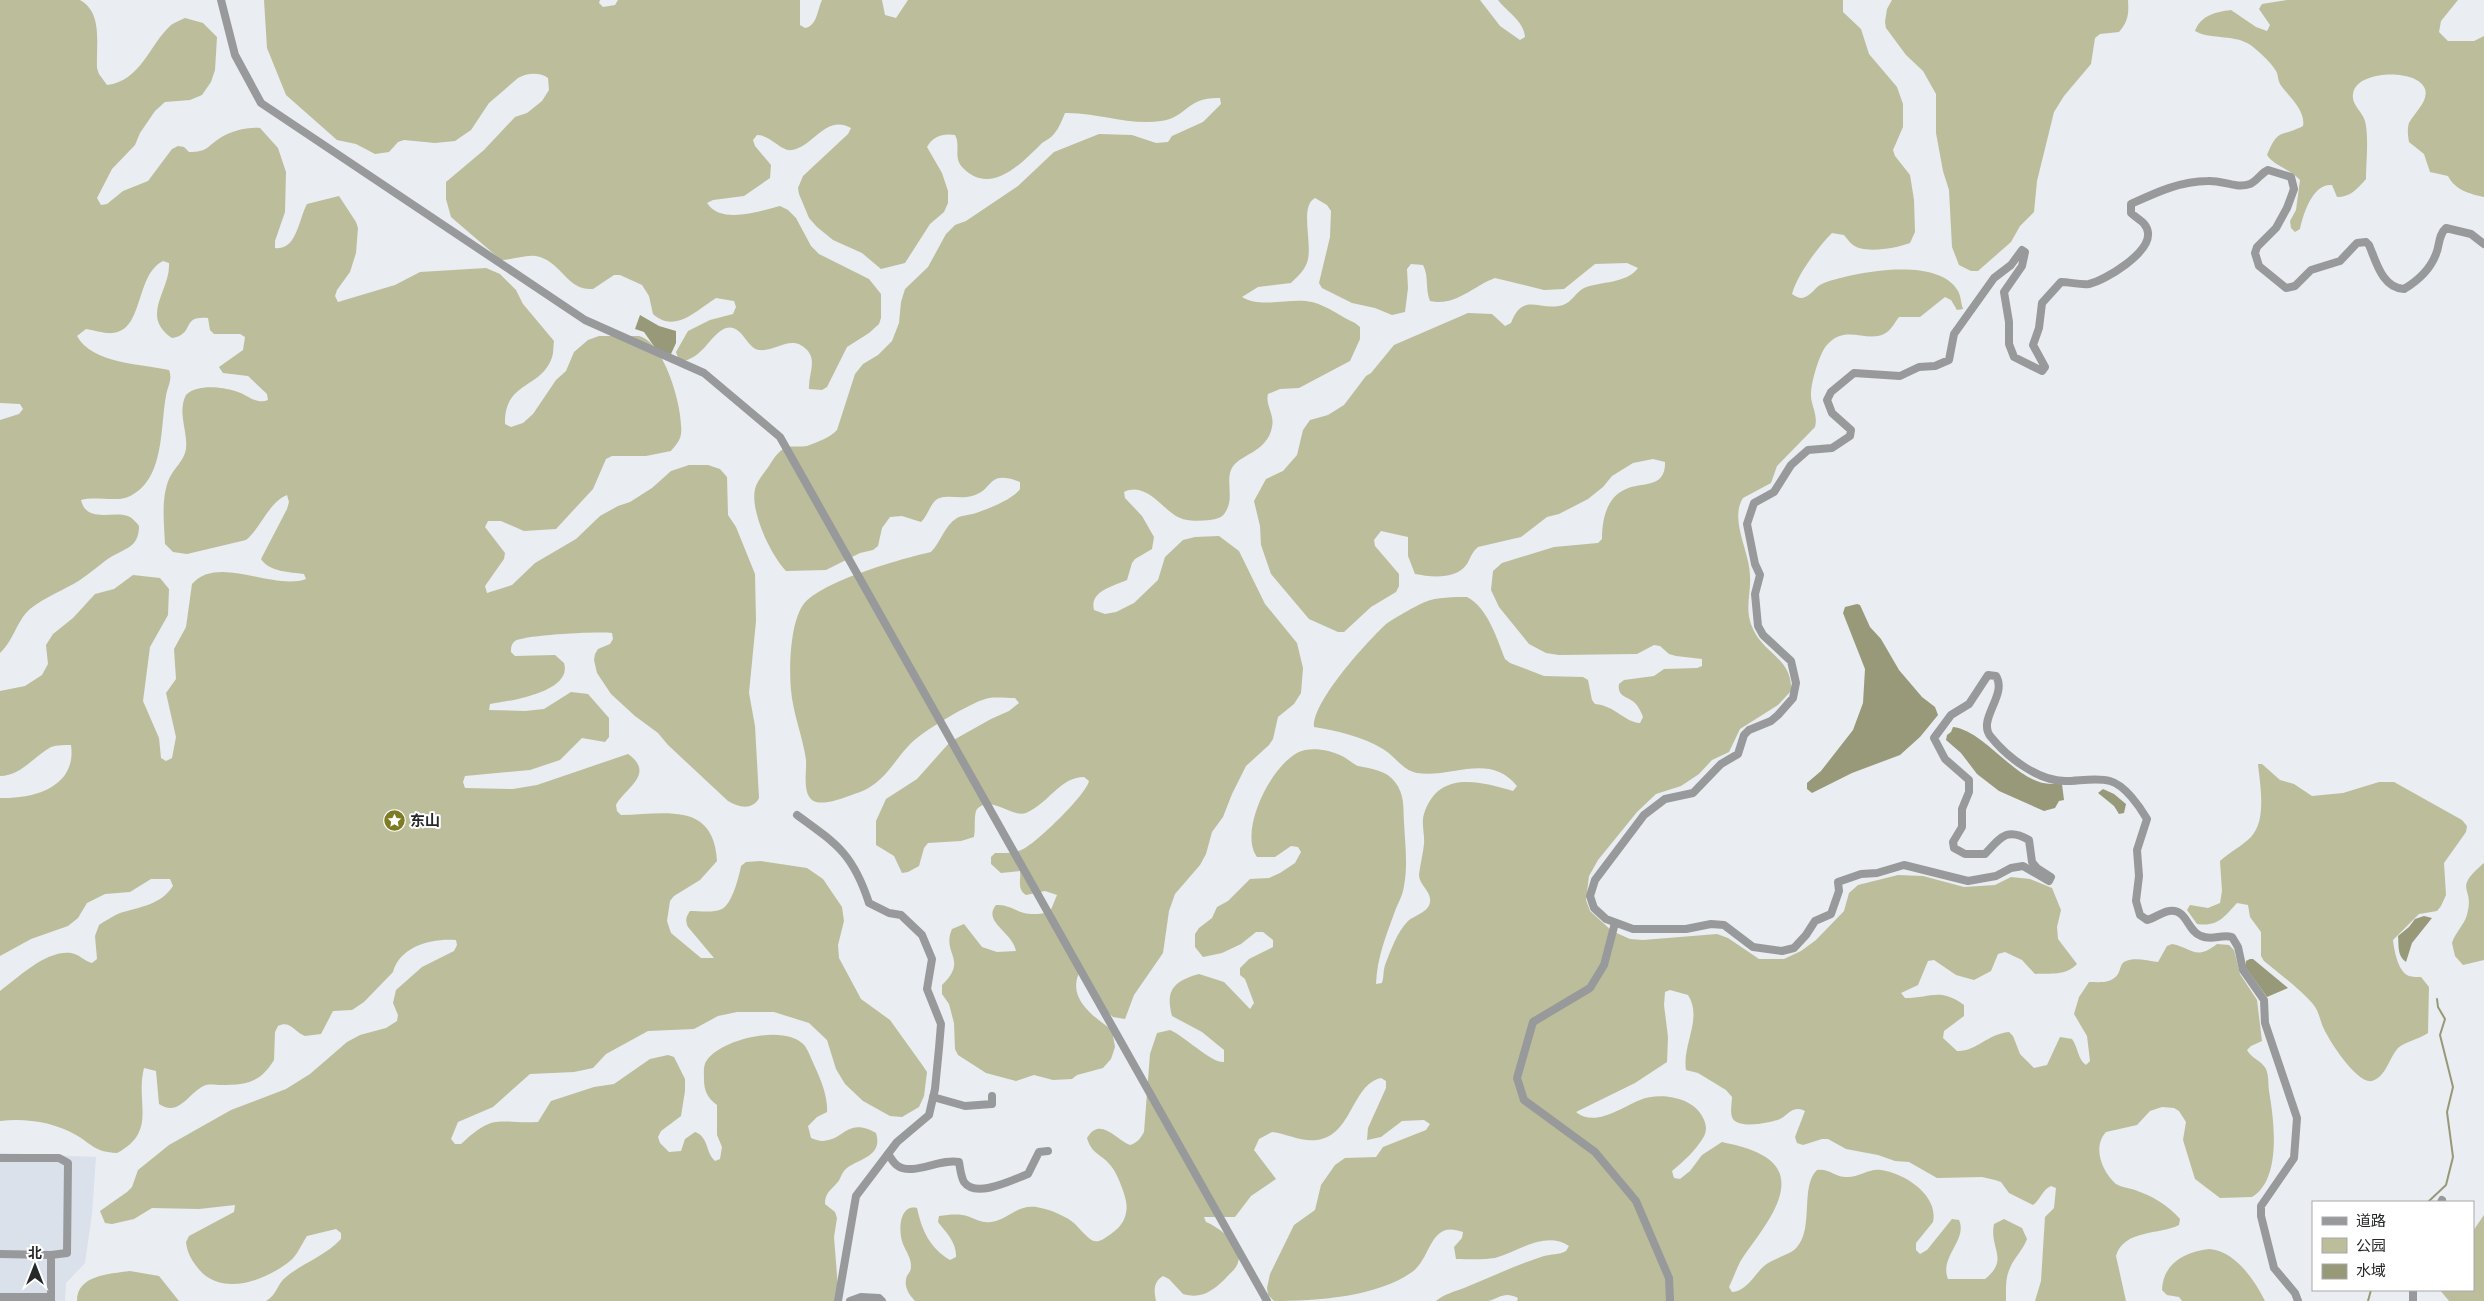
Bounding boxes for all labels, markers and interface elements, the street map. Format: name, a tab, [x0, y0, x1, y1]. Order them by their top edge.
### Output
place icon: 东山	[382, 809, 406, 833]
place label: 东山	[410, 812, 440, 830]
legend	[2312, 1201, 2474, 1291]
text: 道路	[2356, 1212, 2386, 1230]
text: 公园	[2356, 1237, 2386, 1255]
north arrow	[10, 1241, 60, 1291]
text: 北	[28, 1245, 42, 1262]
text: 水域	[2356, 1262, 2386, 1280]

